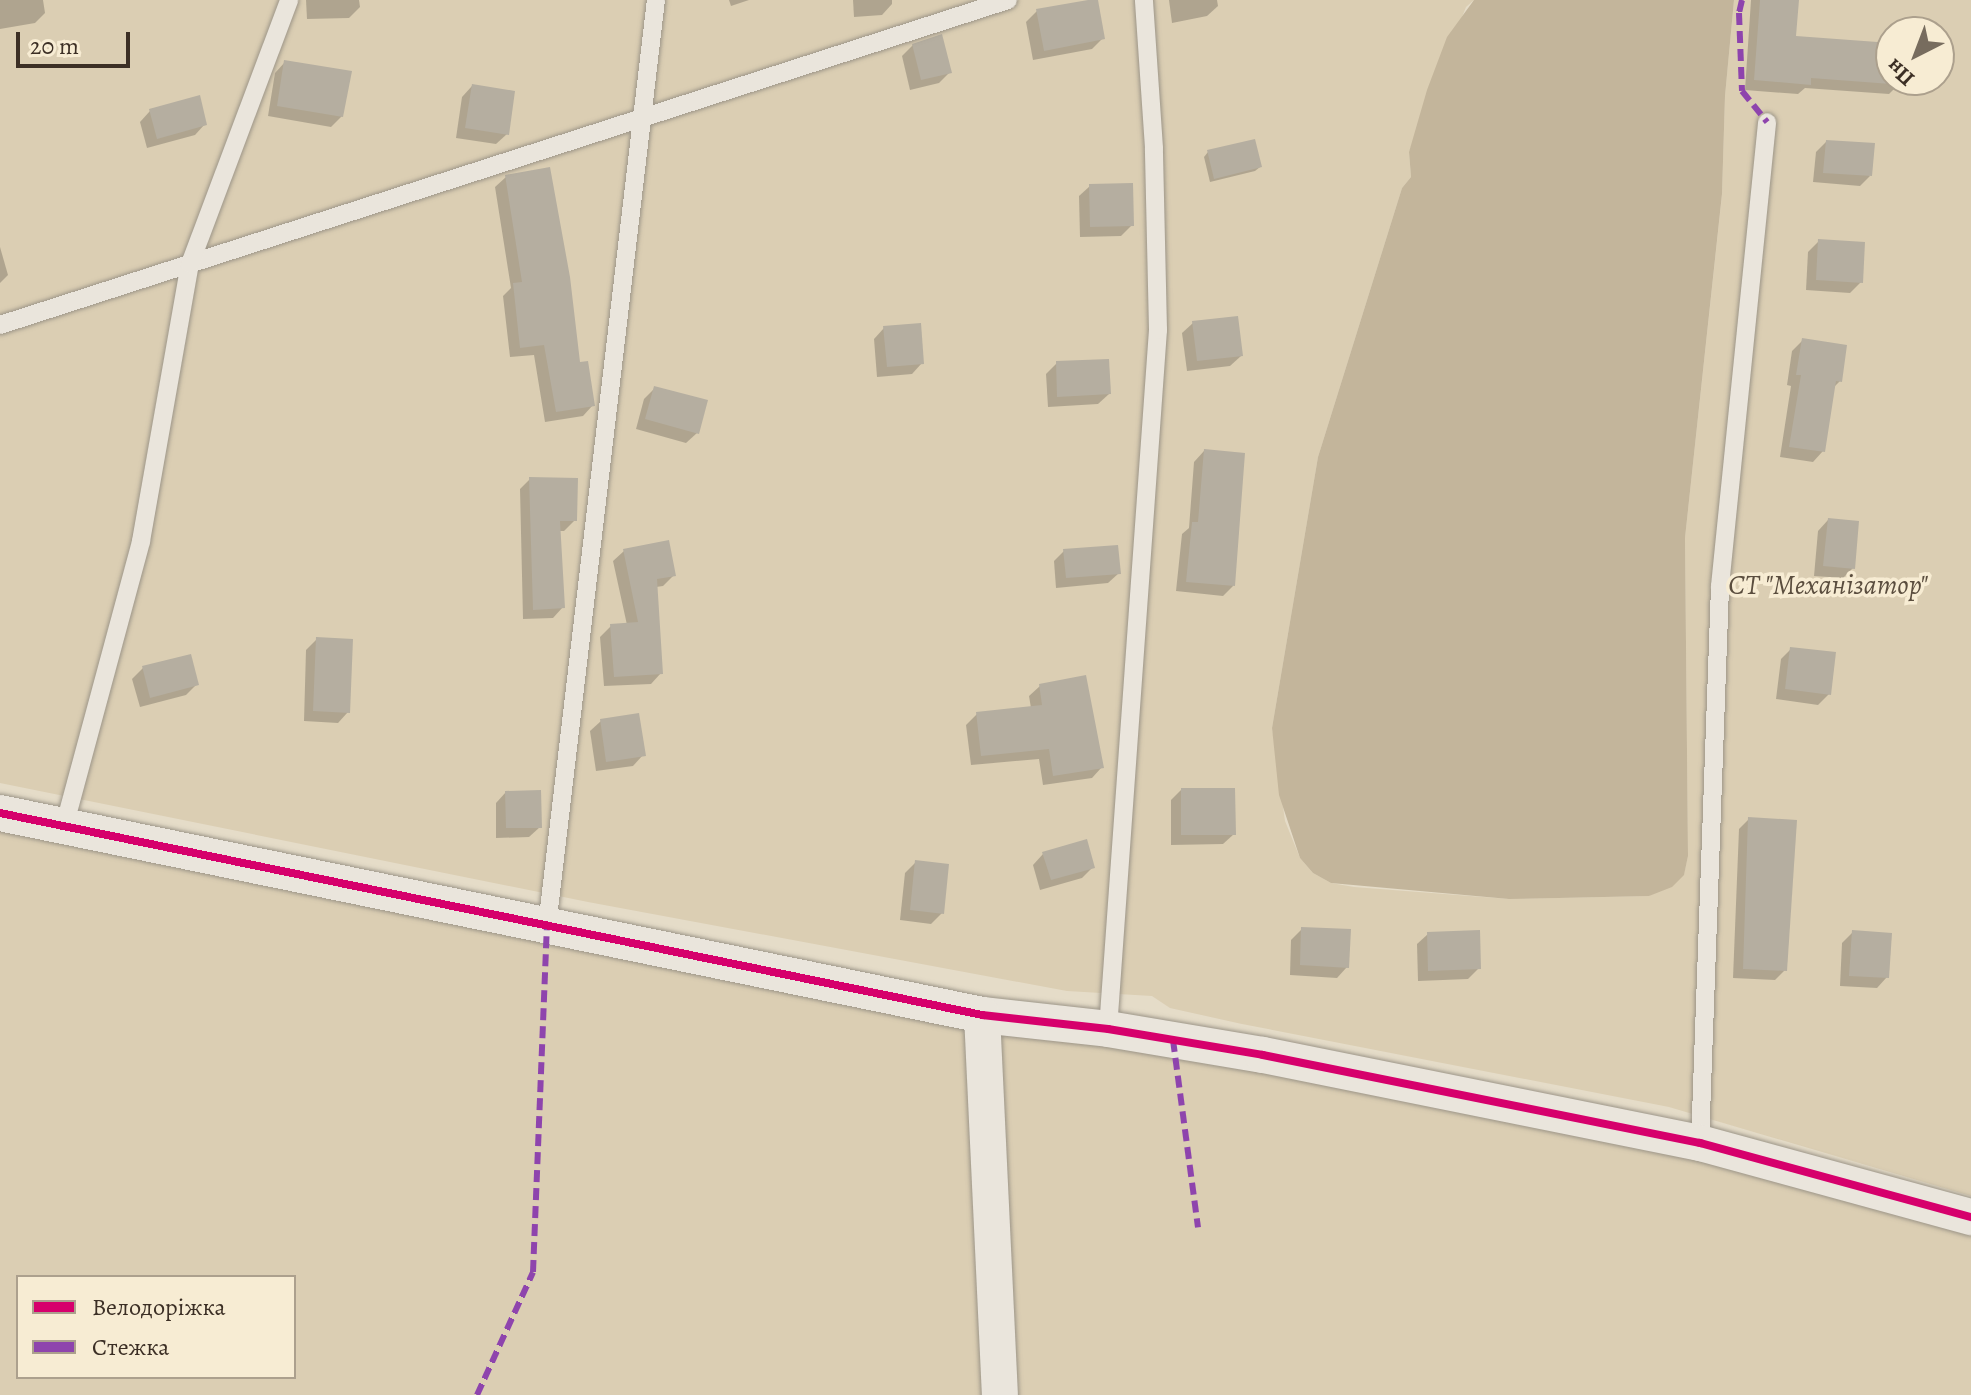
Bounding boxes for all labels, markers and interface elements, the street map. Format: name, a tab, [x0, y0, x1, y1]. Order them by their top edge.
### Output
scale bar	[20, 16, 134, 66]
north arrow	[1875, 16, 1955, 96]
text: 20 m	[30, 30, 79, 62]
text: Пн	[1880, 52, 1921, 93]
park label: СТ "Механізатор"	[1728, 568, 1928, 602]
legend	[16, 1275, 296, 1379]
text: Велодоріжка	[92, 1291, 226, 1323]
text: Стежка	[92, 1331, 169, 1363]

